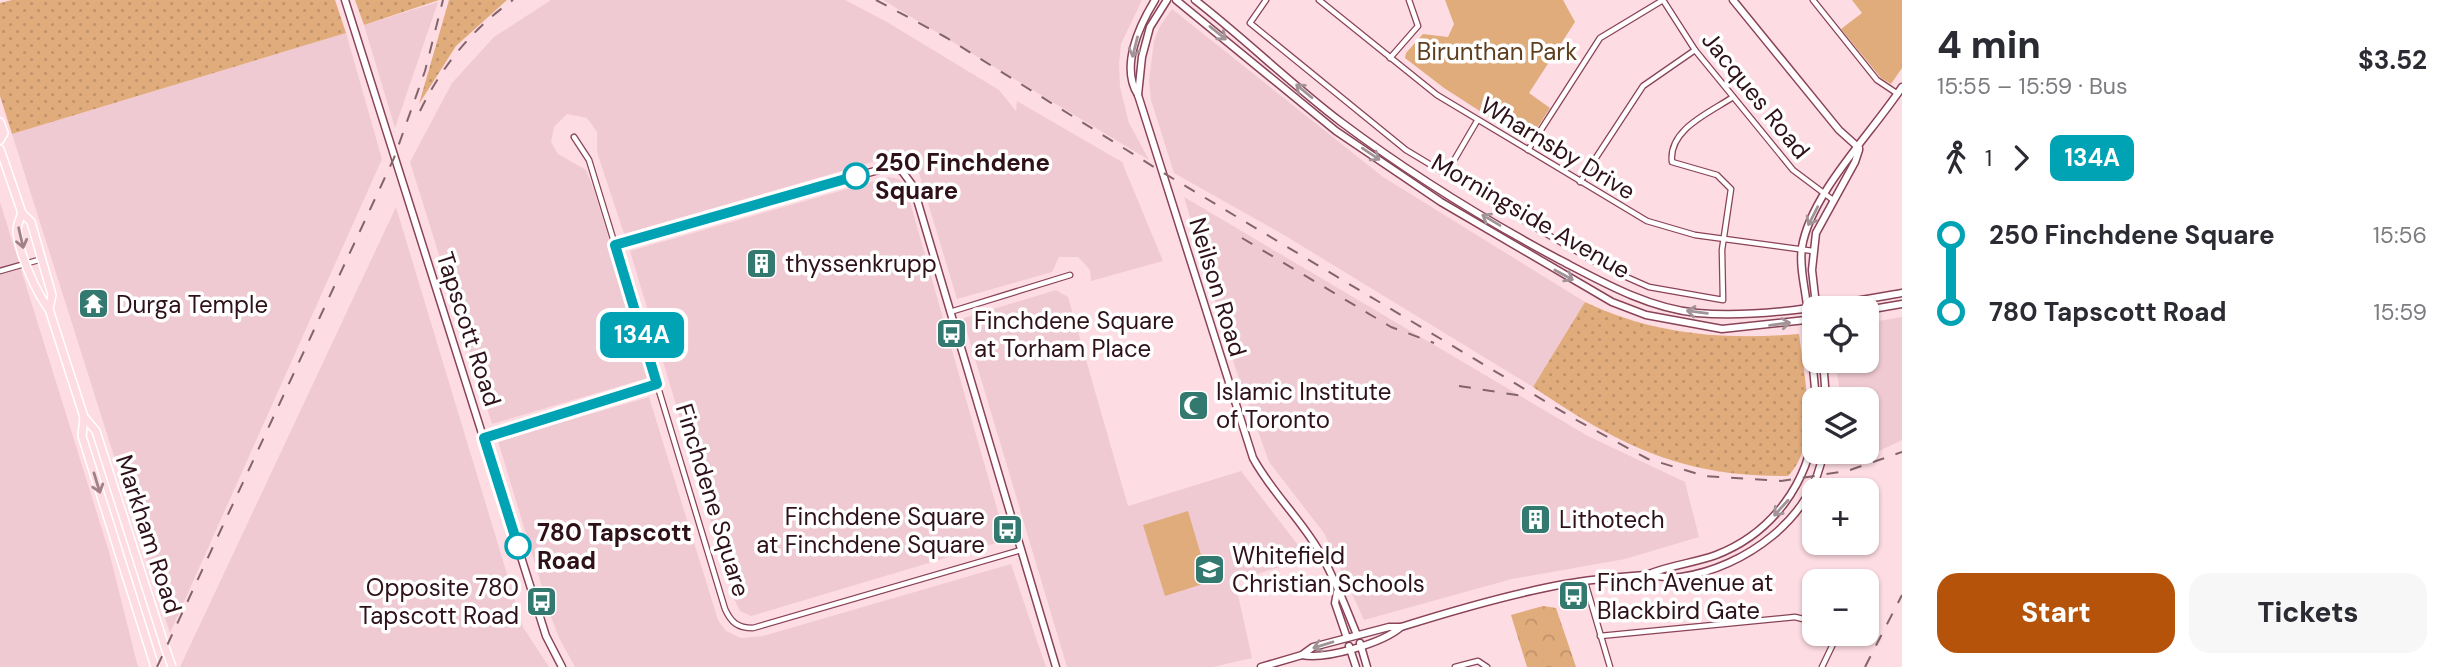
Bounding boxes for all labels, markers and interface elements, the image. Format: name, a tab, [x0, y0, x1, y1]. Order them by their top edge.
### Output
text: 4 min	[1937, 20, 2041, 70]
one-way arrow	[1209, 25, 1227, 41]
street label: Jacques Road	[1695, 25, 1817, 165]
one-way arrow	[1128, 35, 1141, 57]
park label: Birunthan Park	[1417, 36, 1577, 67]
text: $3.52	[2358, 43, 2427, 77]
text: 15:55 – 15:59 · Bus	[1937, 71, 2128, 101]
one-way arrow	[1295, 83, 1313, 99]
street label: Wharnsby Drive	[1475, 90, 1641, 206]
icon: walk	[1937, 139, 1975, 177]
icon: forward	[2002, 139, 2040, 177]
text: 134A	[2064, 142, 2120, 173]
text: 1	[1985, 143, 1992, 173]
street label: Morningside Avenue	[1426, 146, 1636, 286]
place label: 250 Finchdene Square	[875, 147, 1050, 206]
one-way arrow	[1361, 147, 1380, 161]
marker: 250 Finchdene Square	[843, 163, 869, 189]
one-way arrow	[1806, 205, 1819, 226]
one-way arrow	[1481, 213, 1501, 227]
street label: Neilson Road	[1182, 214, 1254, 360]
text: 250 Finchdene Square	[1989, 218, 2275, 252]
text: 15:56	[2373, 220, 2427, 250]
one-way arrow	[15, 227, 28, 249]
building icon: thyssenkrupp	[745, 246, 779, 280]
street label: Tapscott Road	[429, 248, 509, 410]
place label: thyssenkrupp	[785, 248, 937, 279]
one-way arrow	[1553, 268, 1573, 282]
temple icon: Durga Temple	[76, 287, 110, 321]
place label: Durga Temple	[116, 289, 268, 320]
text: 780 Tapscott Road	[1989, 295, 2227, 329]
map controls	[1802, 296, 1879, 646]
button: locate	[1802, 296, 1879, 373]
text: 15:59	[2373, 297, 2427, 327]
place label: Finchdene Square at Torham Place	[974, 305, 1174, 364]
one-way arrow	[1686, 305, 1709, 318]
line badge: 134A	[593, 312, 691, 358]
bus stop icon: Finchdene Square at Torham Place	[934, 317, 968, 351]
one-way arrow	[1768, 317, 1791, 330]
text: 134A	[614, 319, 670, 350]
place label: Islamic Institute of Toronto	[1216, 376, 1391, 435]
button: layers	[1802, 387, 1879, 464]
mosque icon: Islamic Institute of Toronto	[1176, 388, 1210, 422]
street label: Finchdene Square	[669, 400, 757, 600]
street label: Markham Road	[109, 451, 189, 617]
one-way arrow	[92, 472, 104, 494]
button: +	[1802, 478, 1879, 555]
one-way arrow	[1773, 499, 1789, 517]
place label: Finchdene Square at Finchdene Square	[756, 501, 985, 560]
building icon: Lithotech	[1519, 502, 1553, 536]
place label: Lithotech	[1559, 504, 1665, 535]
bus stop icon: Finchdene Square at Finchdene Square	[991, 513, 1025, 547]
place label: 780 Tapscott Road	[537, 517, 692, 576]
marker: 780 Tapscott Road	[505, 533, 531, 559]
place label: Whitefield Christian Schools	[1232, 540, 1425, 599]
school or university icon: Whitefield Christian Schools	[1192, 552, 1226, 586]
place label: Finch Avenue at Blackbird Gate	[1597, 567, 1773, 626]
button: −	[1802, 569, 1879, 646]
place label: Opposite 780 Tapscott Road	[359, 572, 519, 631]
button: Start	[1937, 573, 2175, 653]
button: Tickets	[2189, 573, 2427, 653]
bus stop icon: Finch Avenue at Blackbird Gate	[1557, 579, 1591, 613]
bus stop icon: Opposite 780 Tapscott Road	[525, 584, 559, 618]
one-way arrow	[1313, 639, 1335, 652]

